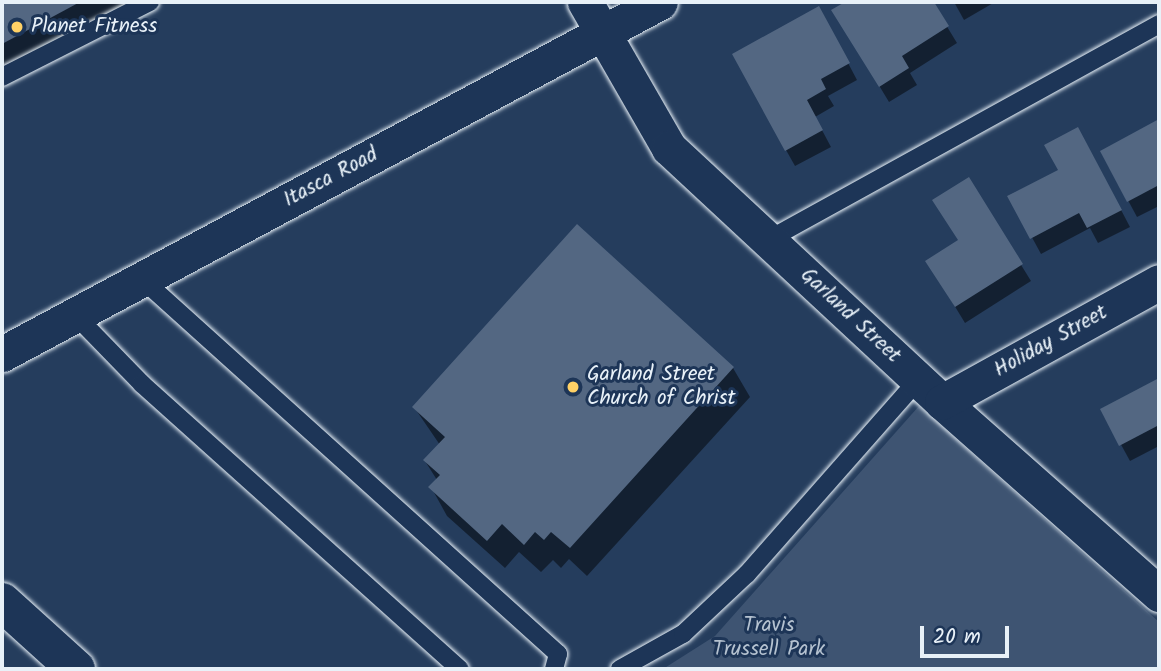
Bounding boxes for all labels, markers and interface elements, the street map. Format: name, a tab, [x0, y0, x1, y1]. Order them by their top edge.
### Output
place label: Planet Fitness	[31, 14, 157, 40]
marker: Planet Fitness	[9, 19, 25, 35]
street label: Itasca Road	[280, 143, 382, 213]
street label: Garland Street	[795, 263, 905, 369]
street label: Holiday Street	[990, 301, 1112, 383]
place label: Garland Street Church of Christ	[587, 362, 736, 412]
marker: Garland Street Church of Christ	[565, 379, 581, 395]
scale bar	[923, 612, 1012, 656]
park label: Travis Trussell Park	[713, 613, 825, 663]
text: 20 m	[933, 621, 981, 654]

